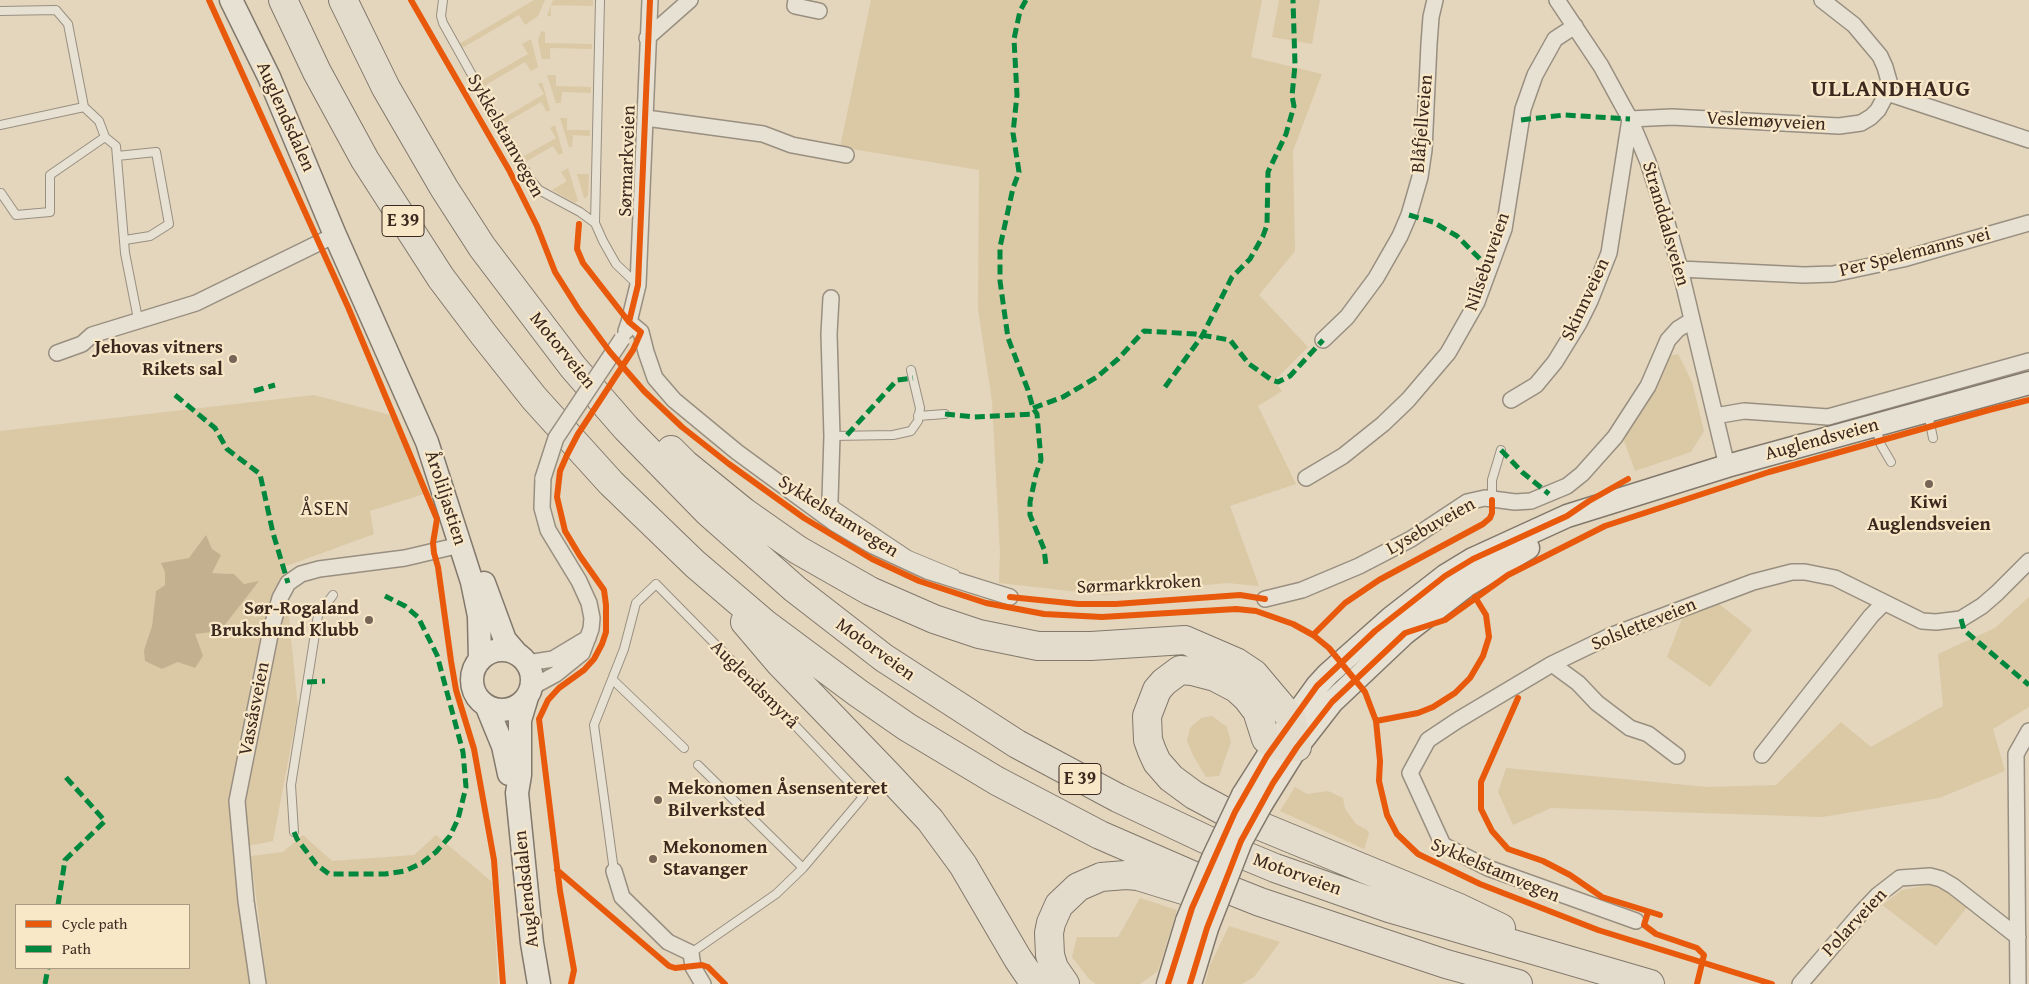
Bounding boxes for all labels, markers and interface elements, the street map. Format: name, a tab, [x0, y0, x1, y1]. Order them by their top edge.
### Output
street label: Auglendsdalen	[251, 59, 319, 175]
street label: Sykkelstamvegen	[462, 70, 548, 202]
street label: Blåfjellveien	[1407, 74, 1439, 174]
district label: ULLANDHAUG	[1810, 76, 1972, 104]
street label: Sørmarkveien	[615, 105, 641, 217]
street label: Veslemøyveien	[1706, 107, 1826, 137]
street label: Stranddalsveien	[1636, 159, 1694, 289]
road number: E 39	[382, 206, 424, 237]
street label: Nilsebuveien	[1461, 210, 1515, 314]
street label: Per Spelemanns vei	[1837, 223, 1993, 283]
street label: Skinnveien	[1557, 255, 1615, 345]
street label: Motorveien	[524, 308, 600, 394]
place label: Jehovas vitners Rikets sal	[94, 337, 223, 381]
marker: Jehovas vitners Rikets sal	[227, 353, 239, 365]
street label: Auglendsveien	[1763, 414, 1881, 466]
street label: Åroliljastien	[419, 448, 471, 548]
street label: Sykkelstamvegen	[774, 471, 902, 563]
marker: Kiwi Auglendsveien	[1923, 478, 1935, 490]
place label: Kiwi Auglendsveien	[1867, 492, 1991, 536]
street label: Lysebuveien	[1383, 493, 1479, 561]
district label: ÅSEN	[300, 498, 350, 522]
street label: Sørmarkkroken	[1076, 570, 1202, 600]
street label: Solsletteveien	[1588, 594, 1700, 656]
place label: Sør-Rogaland Brukshund Klubb	[211, 598, 359, 642]
marker: Sør-Rogaland Brukshund Klubb	[363, 614, 375, 626]
street label: Motorveien	[831, 614, 919, 686]
street label: Auglendsmyrå	[705, 636, 803, 734]
street label: Vassåsveien	[235, 660, 275, 758]
road number: E 39	[1059, 764, 1101, 794]
place label: Mekonomen Åsensenteret Bilverksted	[668, 778, 888, 822]
marker: Mekonomen Åsensenteret Bilverksted	[652, 794, 664, 806]
street label: Auglendsdalen	[510, 829, 544, 949]
street label: Sykkelstamvegen	[1427, 834, 1563, 908]
place label: Mekonomen Stavanger	[663, 837, 767, 881]
street label: Motorveien	[1250, 848, 1344, 902]
marker: Mekonomen Stavanger	[647, 853, 659, 865]
street label: Polarveien	[1818, 884, 1892, 962]
legend	[15, 904, 190, 969]
text: Cycle path	[62, 913, 128, 934]
text: Path	[62, 938, 91, 959]

